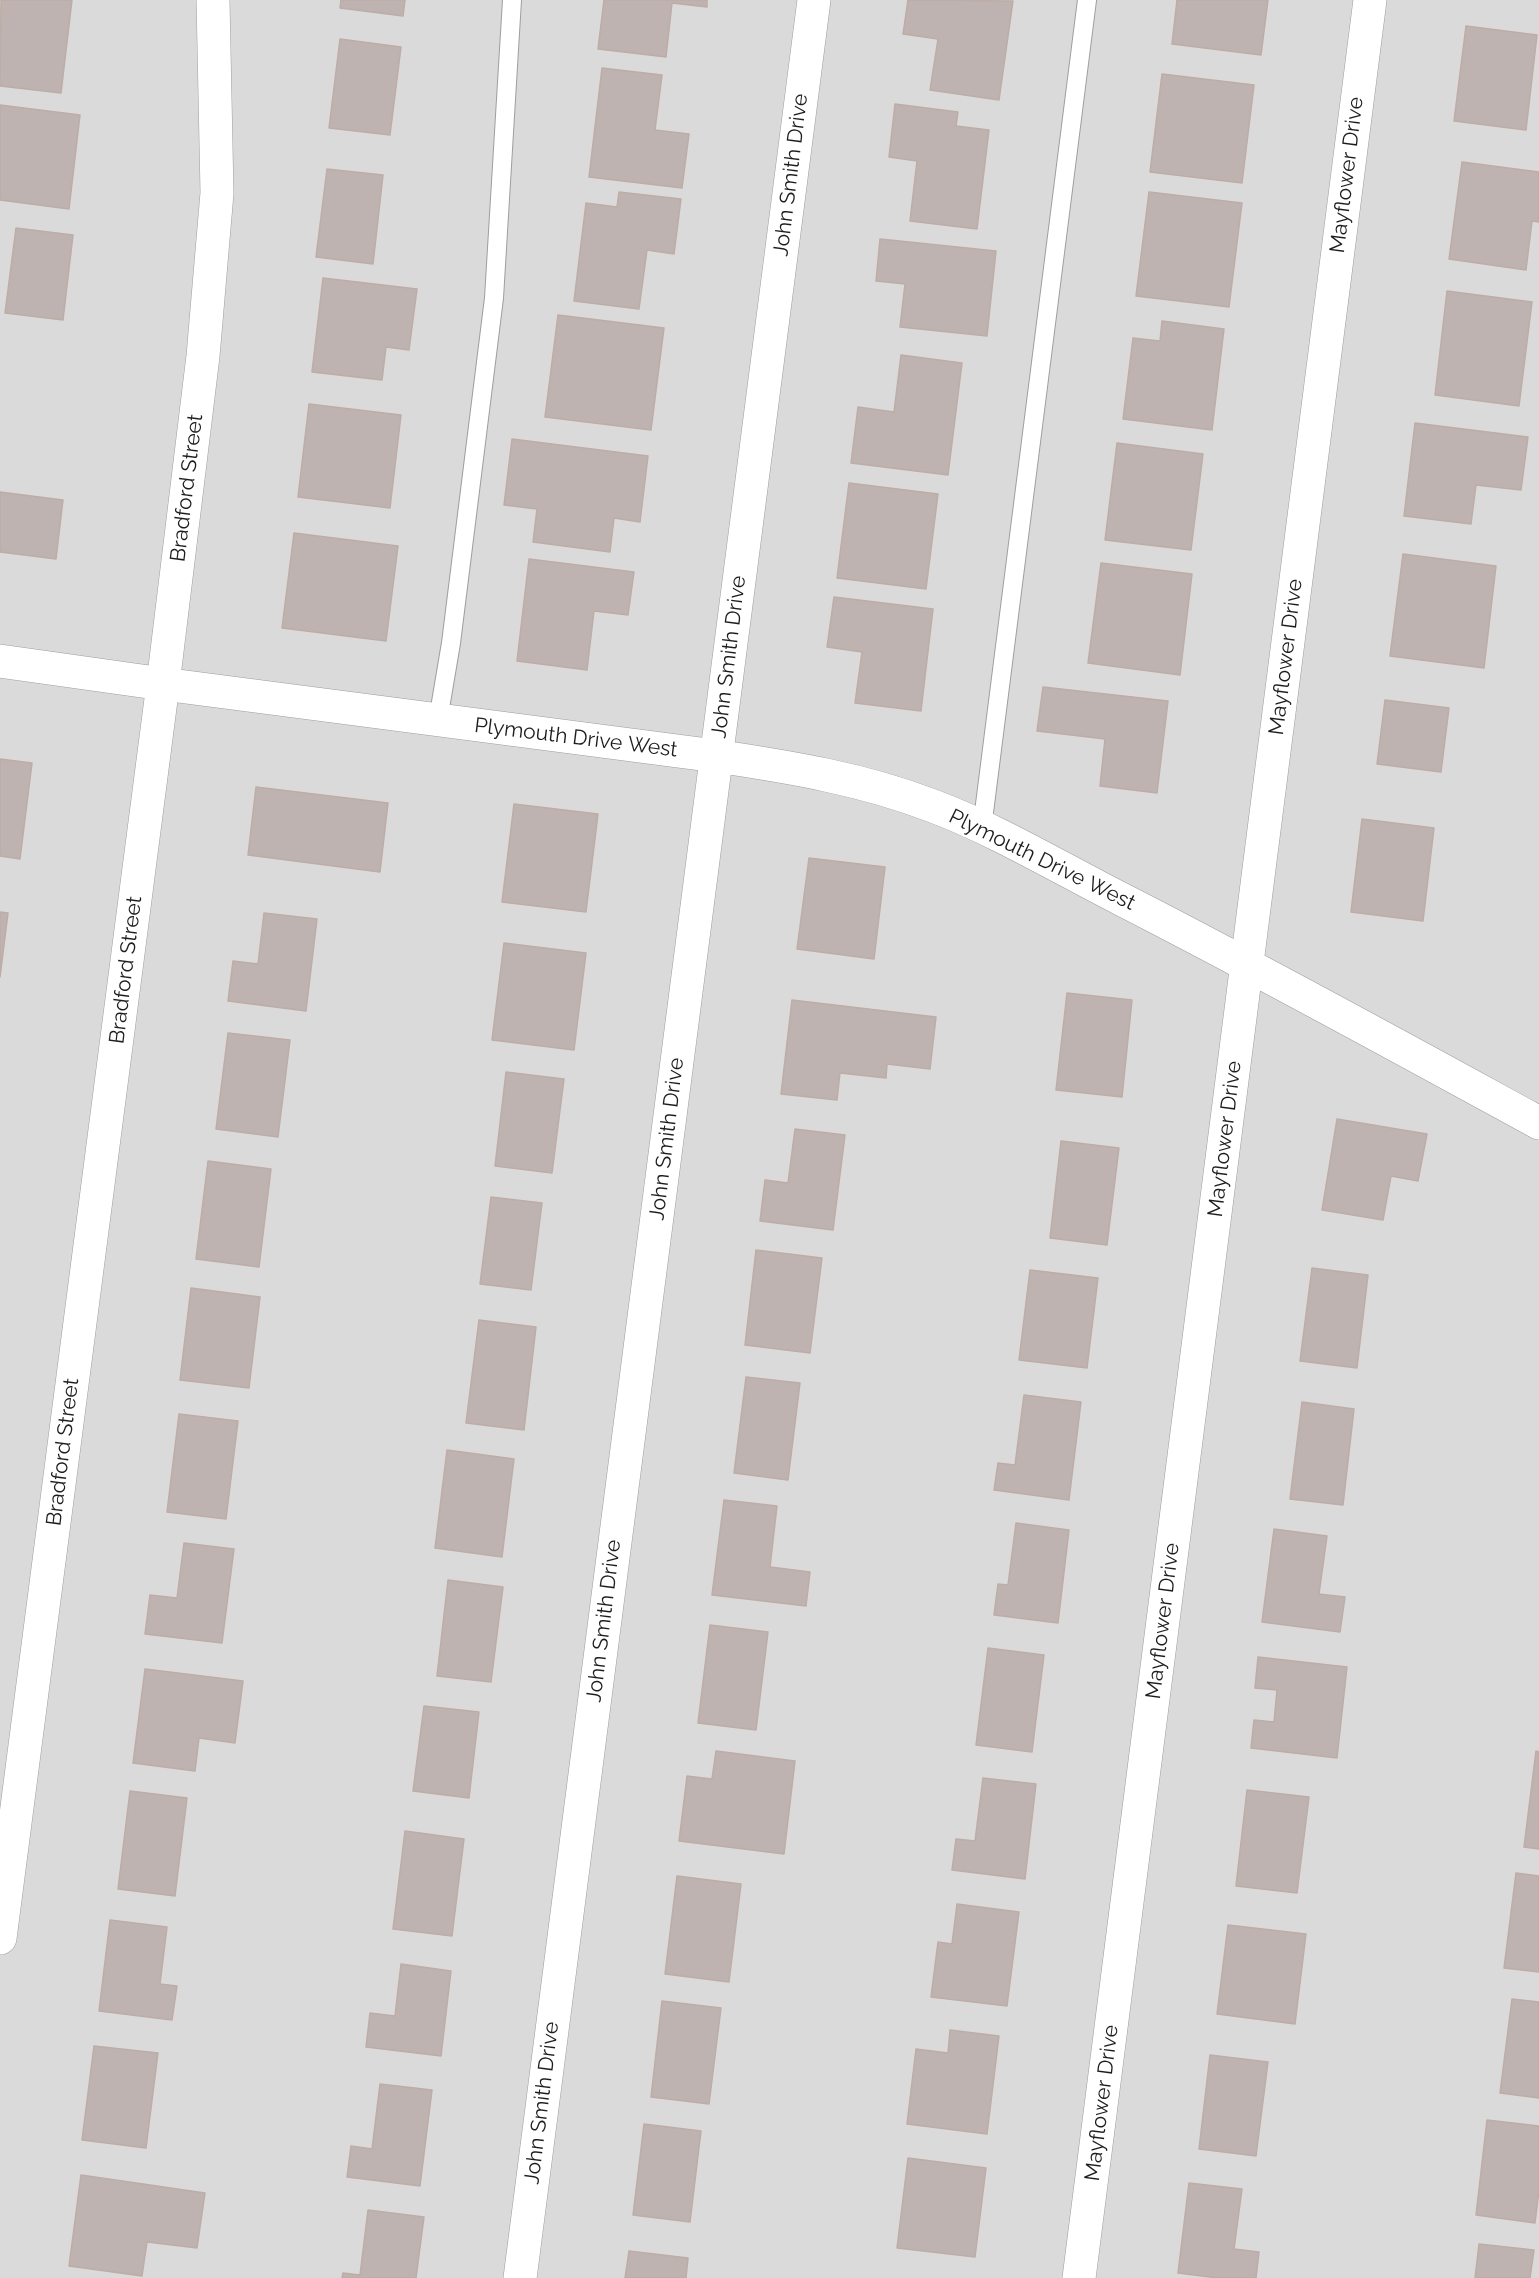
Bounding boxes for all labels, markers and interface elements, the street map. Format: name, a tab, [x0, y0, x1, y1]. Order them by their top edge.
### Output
street label: John Smith Drive	[769, 92, 813, 258]
street label: Mayflower Drive	[1325, 96, 1369, 254]
street label: Bradford Street	[165, 413, 209, 563]
street label: John Smith Drive	[707, 574, 751, 740]
street label: Mayflower Drive	[1264, 578, 1308, 736]
street label: Plymouth Drive West	[473, 713, 679, 763]
street label: Plymouth Drive West	[945, 804, 1139, 916]
street label: Bradford Street	[104, 895, 148, 1045]
street label: John Smith Drive	[645, 1056, 689, 1222]
street label: Mayflower Drive	[1203, 1060, 1247, 1218]
street label: Bradford Street	[41, 1377, 85, 1527]
street label: John Smith Drive	[582, 1538, 626, 1704]
street label: Mayflower Drive	[1141, 1542, 1185, 1700]
street label: John Smith Drive	[520, 2020, 564, 2186]
street label: Mayflower Drive	[1080, 2024, 1124, 2182]

